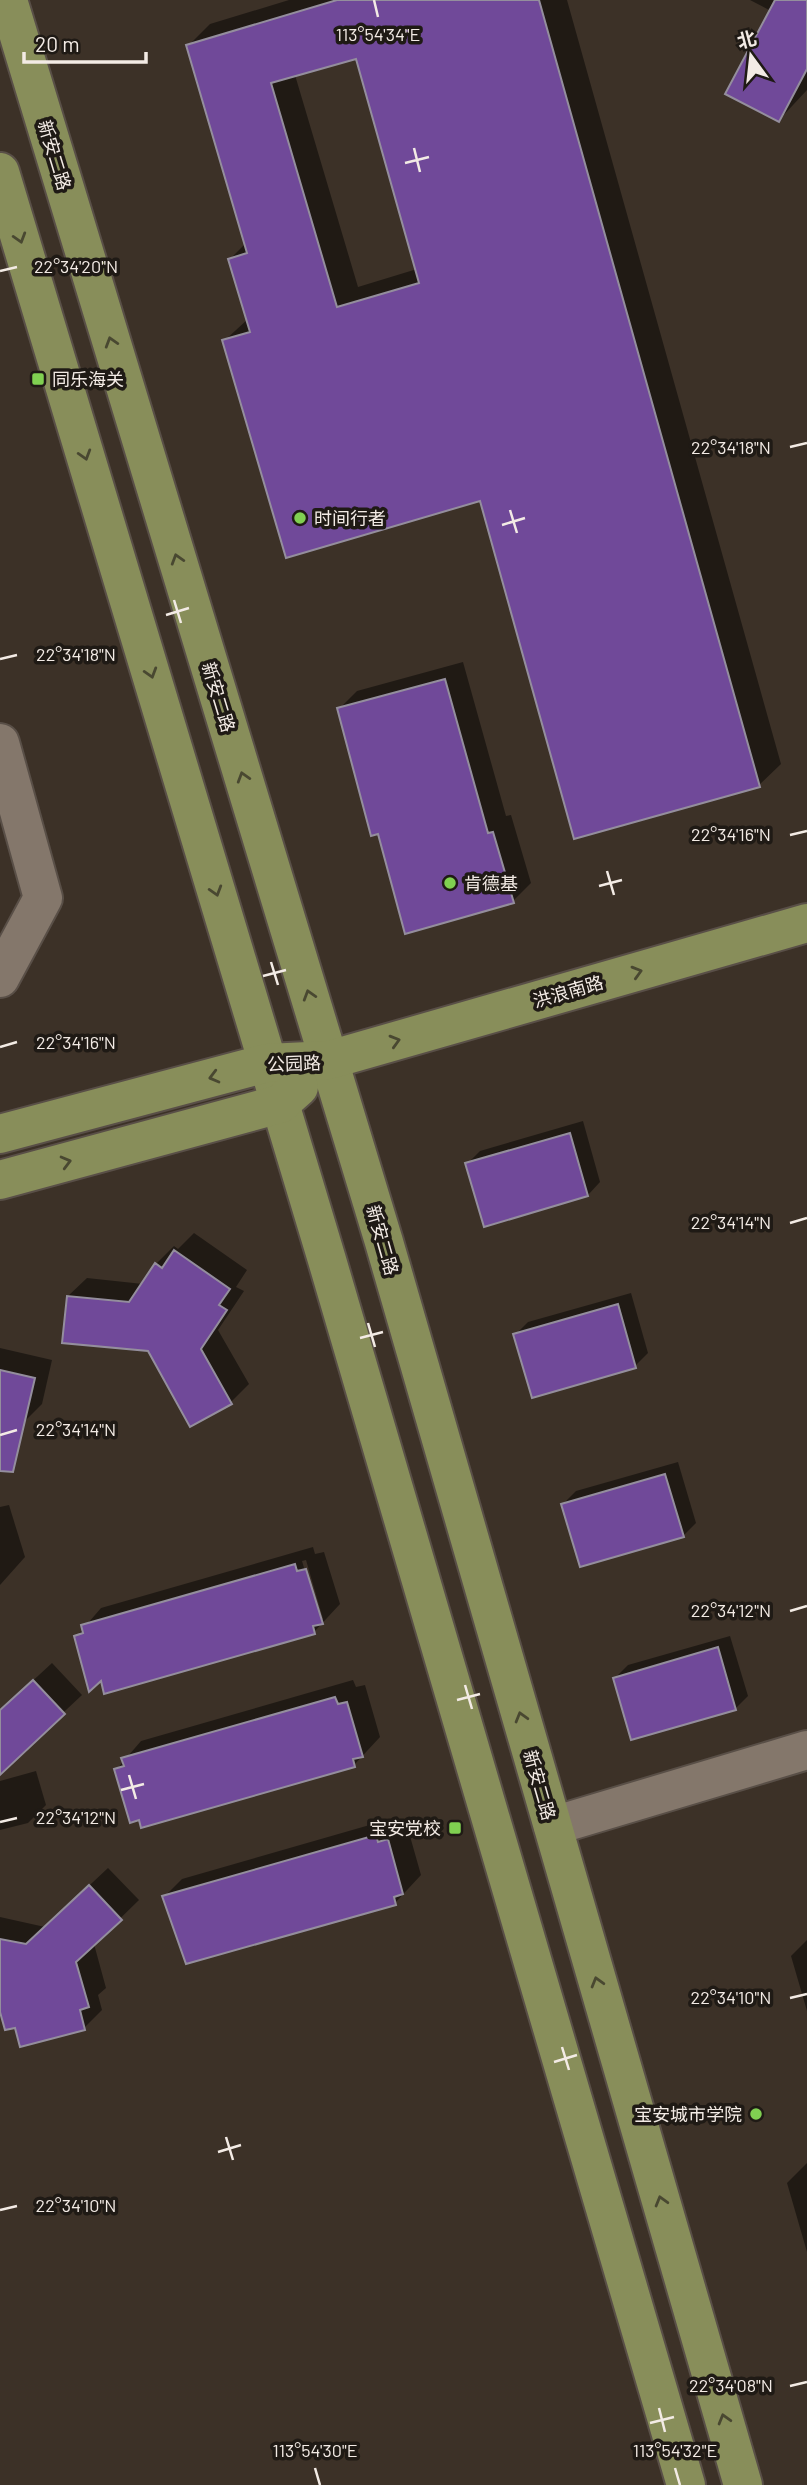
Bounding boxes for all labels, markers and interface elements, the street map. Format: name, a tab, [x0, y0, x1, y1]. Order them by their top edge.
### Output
scale bar	[24, 21, 147, 65]
north arrow	[716, 21, 786, 91]
text: 113°54'34"E	[336, 23, 420, 45]
text: 北	[734, 26, 759, 53]
text: 20 m	[35, 31, 80, 56]
street label: 新安二路	[34, 117, 76, 193]
one-way arrow	[11, 231, 26, 243]
text: 22°34'20"N	[34, 255, 118, 277]
one-way arrow	[105, 336, 120, 348]
place label: 同乐海关	[52, 368, 124, 390]
marker: 同乐海关	[30, 371, 46, 387]
text: 22°34'18"N	[691, 436, 771, 458]
one-way arrow	[77, 449, 92, 461]
place label: 时间行者	[314, 507, 386, 529]
marker: 时间行者	[292, 510, 308, 526]
one-way arrow	[171, 554, 186, 566]
text: 22°34'18"N	[36, 643, 116, 665]
street label: 新安二路	[198, 659, 240, 735]
one-way arrow	[142, 667, 157, 679]
one-way arrow	[237, 771, 252, 783]
text: 22°34'16"N	[691, 823, 771, 845]
place label: 肯德基	[464, 872, 518, 894]
marker: 肯德基	[442, 875, 458, 891]
one-way arrow	[208, 885, 223, 897]
one-way arrow	[631, 965, 643, 980]
street label: 洪浪南路	[530, 971, 606, 1011]
one-way arrow	[303, 989, 318, 1001]
text: 22°34'16"N	[36, 1031, 116, 1053]
one-way arrow	[388, 1035, 400, 1050]
street label: 公园路	[267, 1051, 321, 1075]
one-way arrow	[208, 1069, 220, 1083]
one-way arrow	[60, 1156, 72, 1170]
street label: 新安二路	[363, 1202, 403, 1278]
text: 22°34'14"N	[691, 1211, 771, 1233]
text: 22°34'14"N	[36, 1418, 116, 1440]
text: 22°34'12"N	[691, 1599, 771, 1621]
one-way arrow	[514, 1711, 529, 1723]
street label: 新安二路	[520, 1747, 560, 1823]
text: 22°34'12"N	[36, 1806, 116, 1828]
place label: 宝安党校	[369, 1817, 441, 1839]
marker: 宝安党校	[447, 1820, 463, 1836]
one-way arrow	[591, 1976, 606, 1988]
text: 22°34'10"N	[691, 1986, 771, 2008]
place label: 宝安城市学院	[634, 2103, 742, 2125]
marker: 宝安城市学院	[748, 2106, 764, 2122]
text: 22°34'10"N	[36, 2194, 116, 2216]
one-way arrow	[654, 2195, 669, 2207]
text: 22°34'08"N	[689, 2374, 773, 2396]
one-way arrow	[717, 2414, 732, 2426]
text: 113°54'30"E	[272, 2439, 358, 2461]
text: 113°54'32"E	[633, 2439, 717, 2461]

